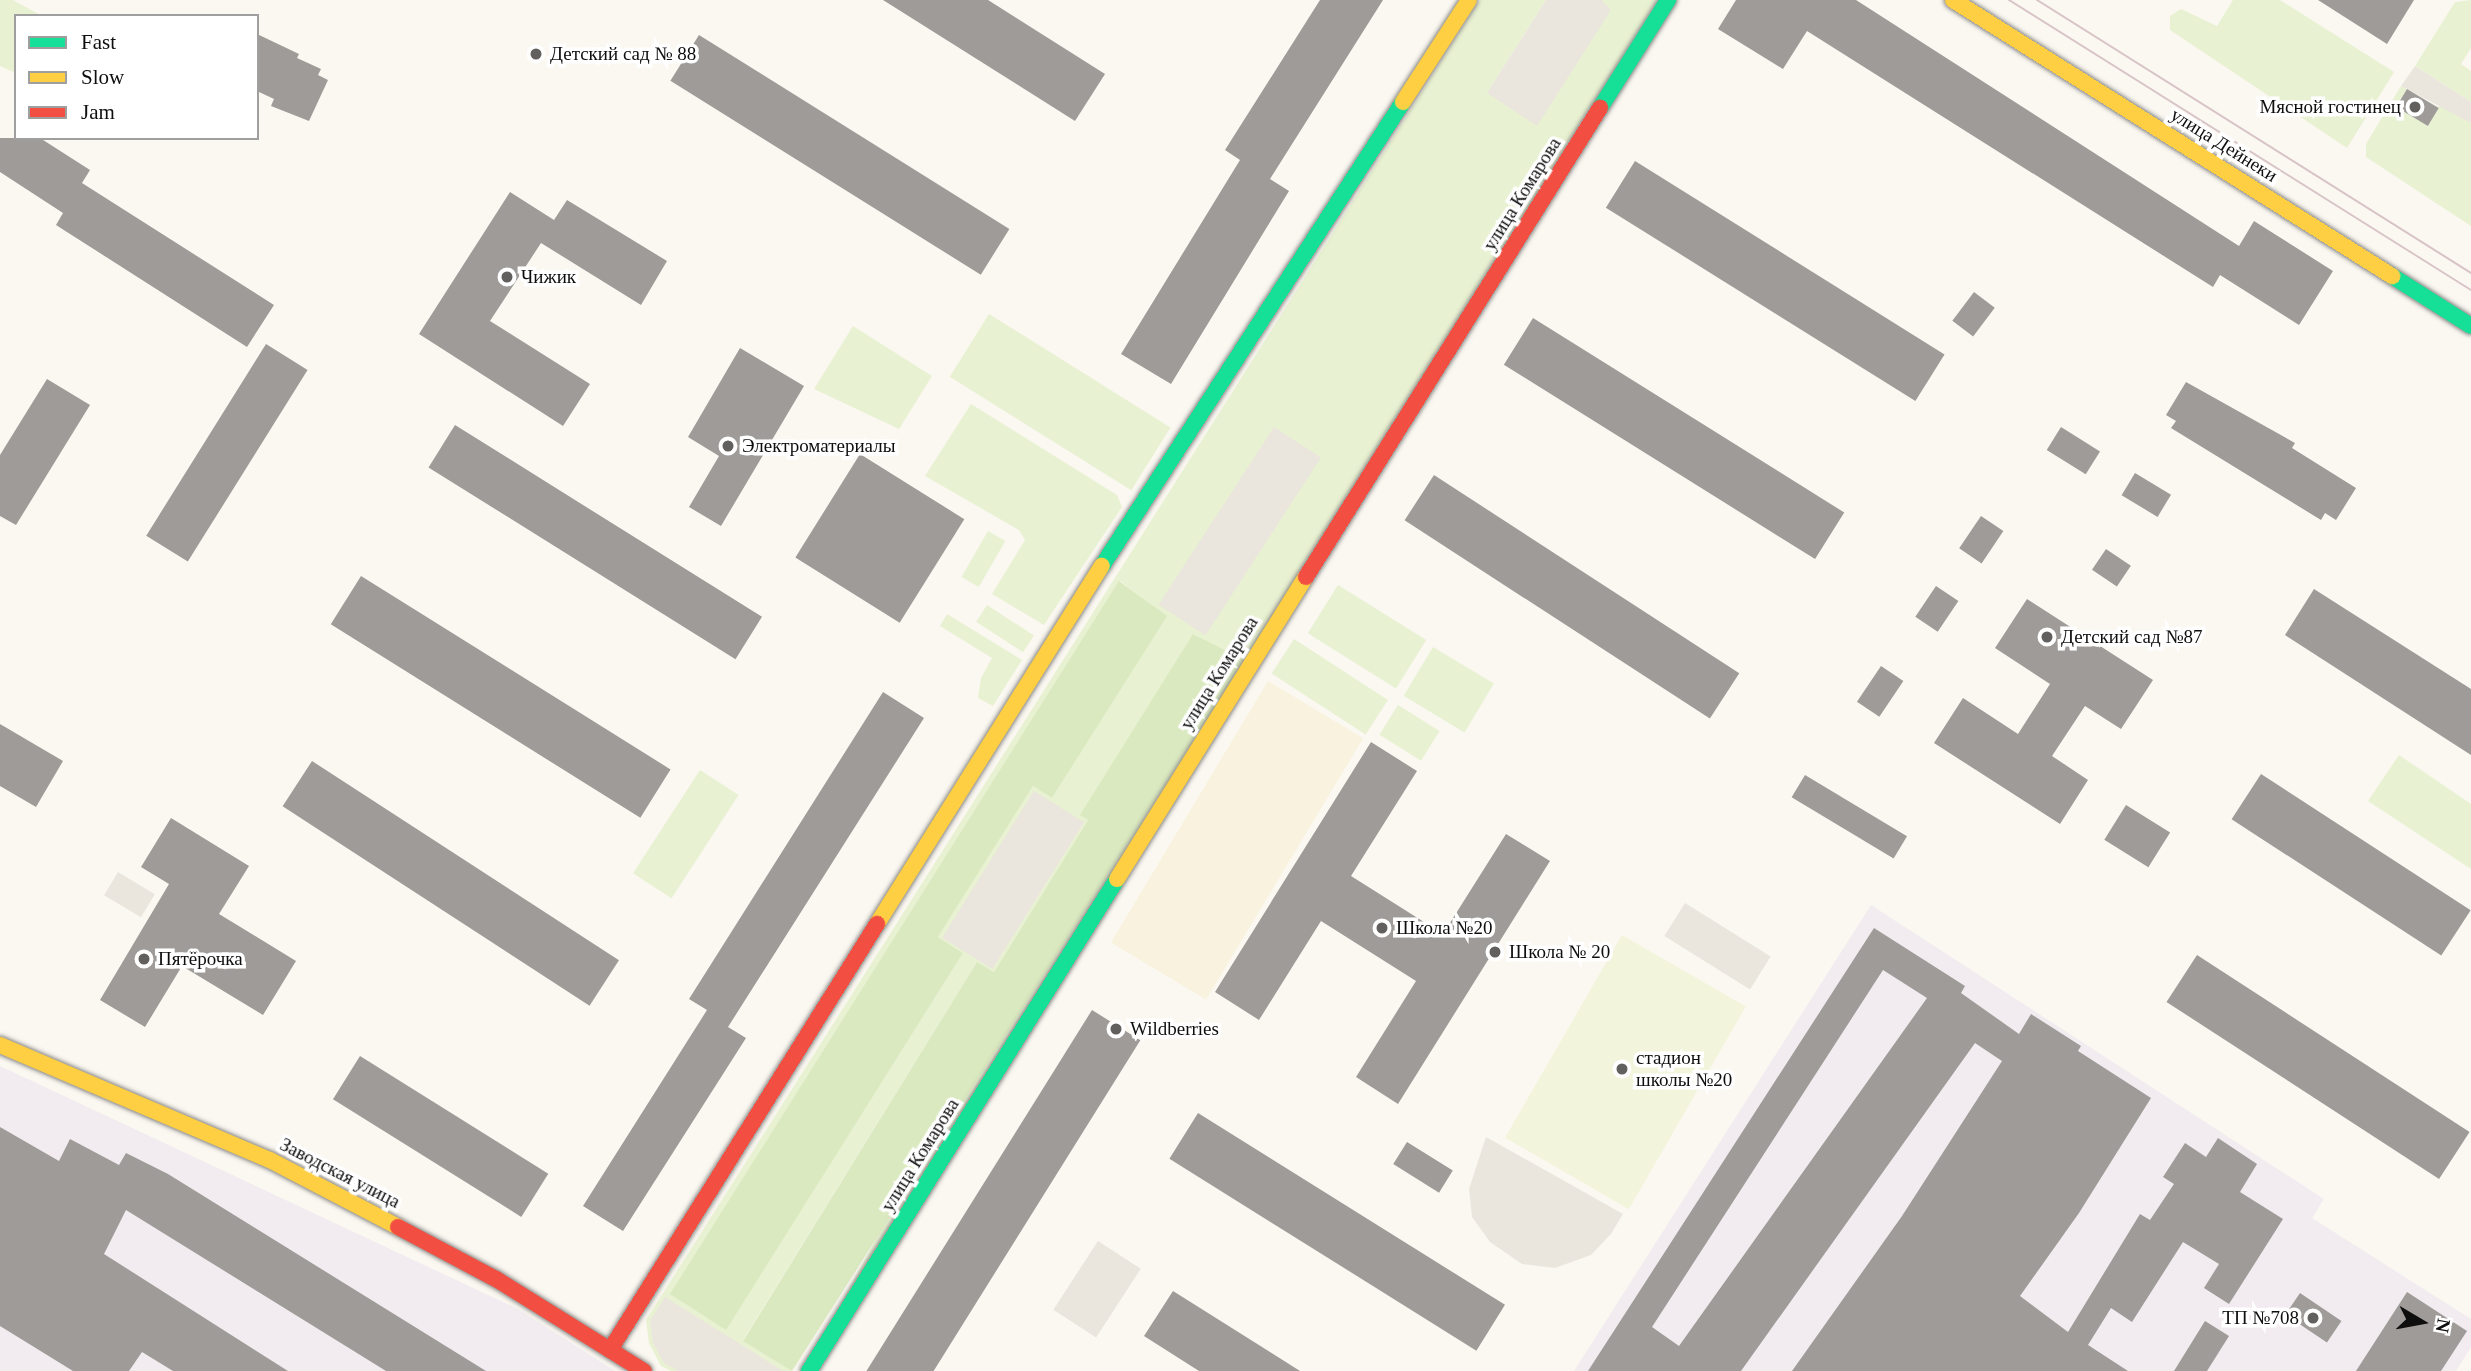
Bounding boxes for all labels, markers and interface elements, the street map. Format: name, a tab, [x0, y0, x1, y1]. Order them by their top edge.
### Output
legend	[14, 14, 259, 140]
text: Fast	[81, 30, 116, 54]
place label: Детский сад № 88	[550, 43, 696, 65]
marker: Детский сад № 88	[528, 46, 544, 62]
text: Slow	[81, 65, 124, 89]
place label: Мясной гостинец	[2259, 96, 2401, 118]
marker: Мясной гостинец	[2407, 99, 2423, 115]
text: Jam	[81, 100, 115, 124]
street label: улица Дейнеки	[2166, 103, 2282, 187]
street label: улица Комарова	[1478, 133, 1566, 255]
place label: Чижик	[521, 266, 576, 288]
marker: Чижик	[499, 269, 515, 285]
place label: Электроматериалы	[742, 435, 895, 457]
marker: Электроматериалы	[720, 438, 736, 454]
street label: улица Комарова	[1175, 612, 1263, 734]
place label: Детский сад №87	[2061, 626, 2203, 648]
marker: Детский сад №87	[2039, 629, 2055, 645]
place label: Школа №20	[1396, 917, 1492, 939]
marker: Школа №20	[1374, 920, 1390, 936]
place label: Школа № 20	[1509, 941, 1610, 963]
marker: Школа № 20	[1487, 944, 1503, 960]
place label: Пятёрочка	[158, 948, 243, 970]
marker: Пятёрочка	[136, 951, 152, 967]
place label: Wildberries	[1130, 1018, 1219, 1040]
marker: Wildberries	[1108, 1021, 1124, 1037]
place label: стадион школы №20	[1636, 1047, 1732, 1091]
marker: стадион школы №20	[1614, 1061, 1630, 1077]
street label: улица Комарова	[876, 1094, 964, 1216]
street label: Заводская улица	[276, 1133, 404, 1213]
north arrow	[2387, 1287, 2457, 1357]
place label: ТП №708	[2222, 1307, 2299, 1329]
marker: ТП №708	[2305, 1310, 2321, 1326]
text: N	[2432, 1317, 2455, 1334]

